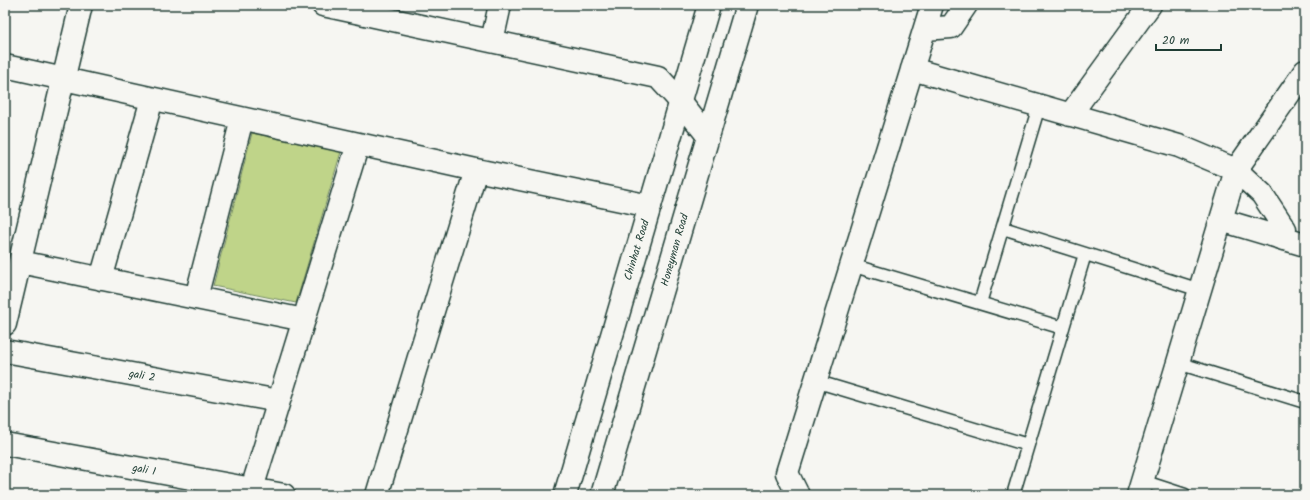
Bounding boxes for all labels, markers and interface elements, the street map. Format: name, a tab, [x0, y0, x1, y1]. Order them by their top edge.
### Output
scale bar	[1156, 26, 1221, 52]
text: 20 m	[1162, 31, 1190, 50]
street label: Honeyman Road	[656, 211, 694, 288]
street label: Chinhat Road	[619, 217, 655, 283]
street label: gali 2	[126, 365, 157, 387]
street label: gali 1	[130, 459, 157, 481]

